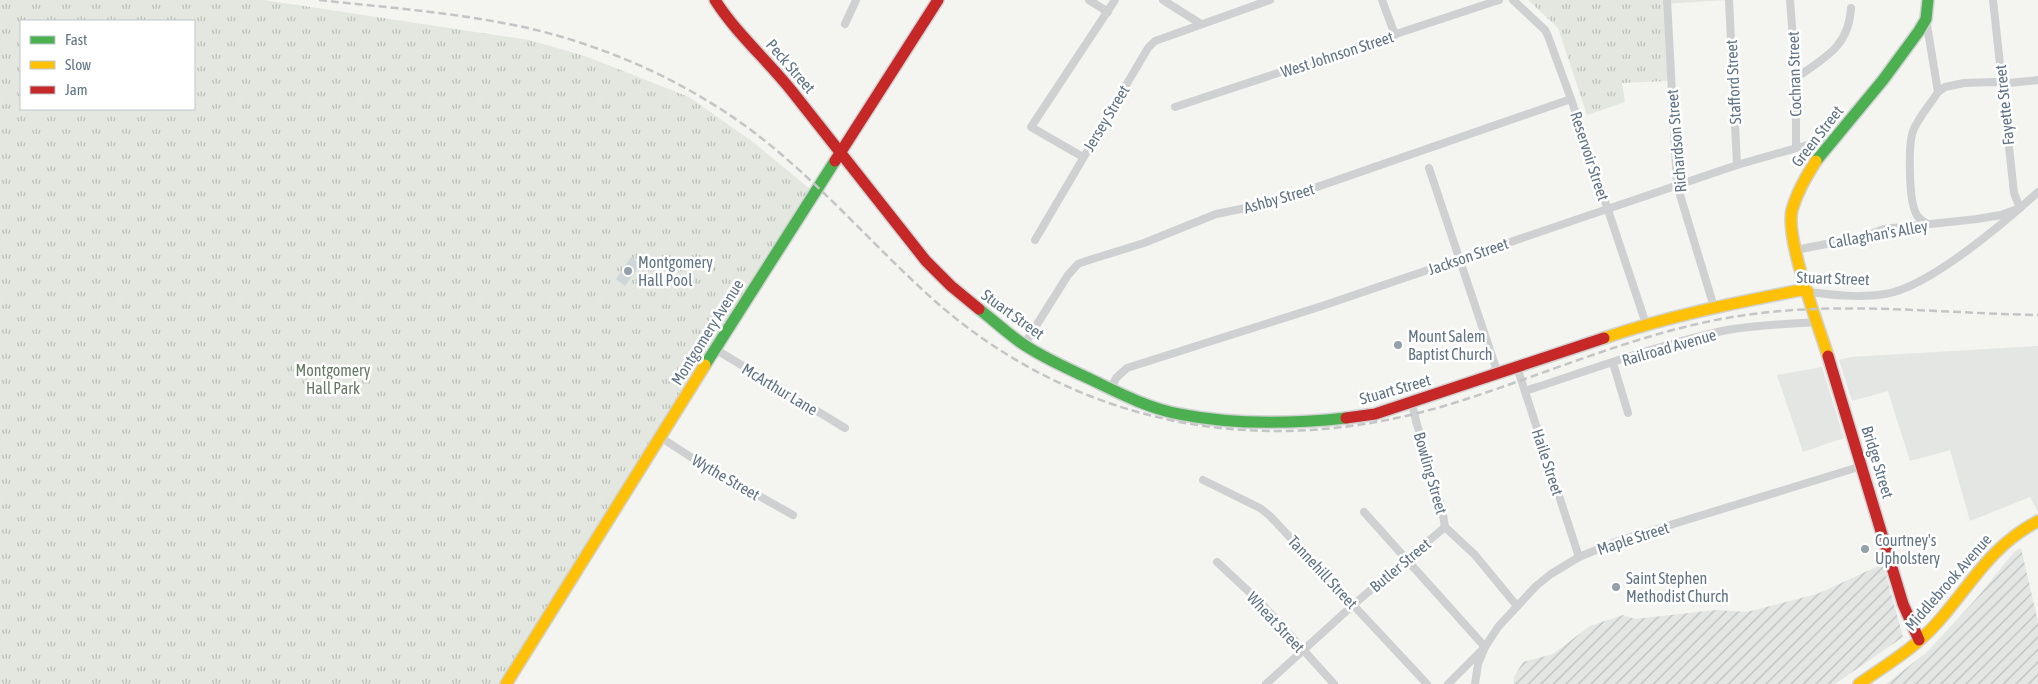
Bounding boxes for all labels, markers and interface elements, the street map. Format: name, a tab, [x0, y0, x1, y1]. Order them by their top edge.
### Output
legend	[20, 20, 195, 110]
street label: West Johnson Street	[1278, 27, 1396, 81]
text: Fast	[65, 31, 87, 48]
street label: Cochran Street	[1784, 31, 1804, 117]
street label: Peck Street	[763, 36, 819, 97]
street label: Stafford Street	[1722, 39, 1744, 125]
text: Slow	[65, 56, 91, 73]
street label: Fayette Street	[1991, 63, 2018, 146]
text: Jam	[65, 81, 88, 98]
street label: Jersey Street	[1079, 81, 1134, 155]
street label: Richardson Street	[1662, 88, 1689, 193]
street label: Green Street	[1788, 102, 1847, 170]
street label: Reservoir Street	[1567, 109, 1613, 203]
street label: Ashby Street	[1242, 179, 1317, 218]
street label: Callaghan's Alley	[1827, 216, 1930, 253]
street label: Jackson Street	[1425, 234, 1511, 278]
place label: Montgomery Hall Pool	[638, 253, 713, 289]
marker: Montgomery Hall Pool	[622, 265, 634, 277]
street label: Stuart Street	[1796, 268, 1870, 288]
street label: Montgomery Avenue	[667, 276, 748, 389]
street label: Stuart Street	[978, 285, 1048, 343]
street label: Railroad Avenue	[1620, 325, 1718, 369]
place label: Mount Salem Baptist Church	[1408, 327, 1492, 364]
marker: Mount Salem Baptist Church	[1392, 339, 1404, 351]
street label: McArthur Lane	[739, 359, 821, 419]
park label: Montgomery Hall Park	[296, 361, 371, 397]
street label: Stuart Street	[1357, 370, 1433, 408]
street label: Bridge Street	[1858, 424, 1898, 501]
street label: Haile Street	[1529, 426, 1567, 498]
street label: Bowling Street	[1410, 430, 1451, 517]
street label: Wythe Street	[688, 450, 763, 505]
street label: Maple Street	[1595, 518, 1672, 559]
street label: Middlebrook Avenue	[1901, 530, 1995, 634]
place label: Courtney's Upholstery	[1875, 531, 1941, 568]
street label: Tannehill Street	[1285, 532, 1362, 613]
street label: Butler Street	[1366, 534, 1434, 595]
marker: Courtney's Upholstery	[1859, 543, 1871, 555]
place label: Saint Stephen Methodist Church	[1626, 569, 1729, 605]
marker: Saint Stephen Methodist Church	[1610, 581, 1622, 593]
street label: Wheat Street	[1244, 588, 1309, 656]

